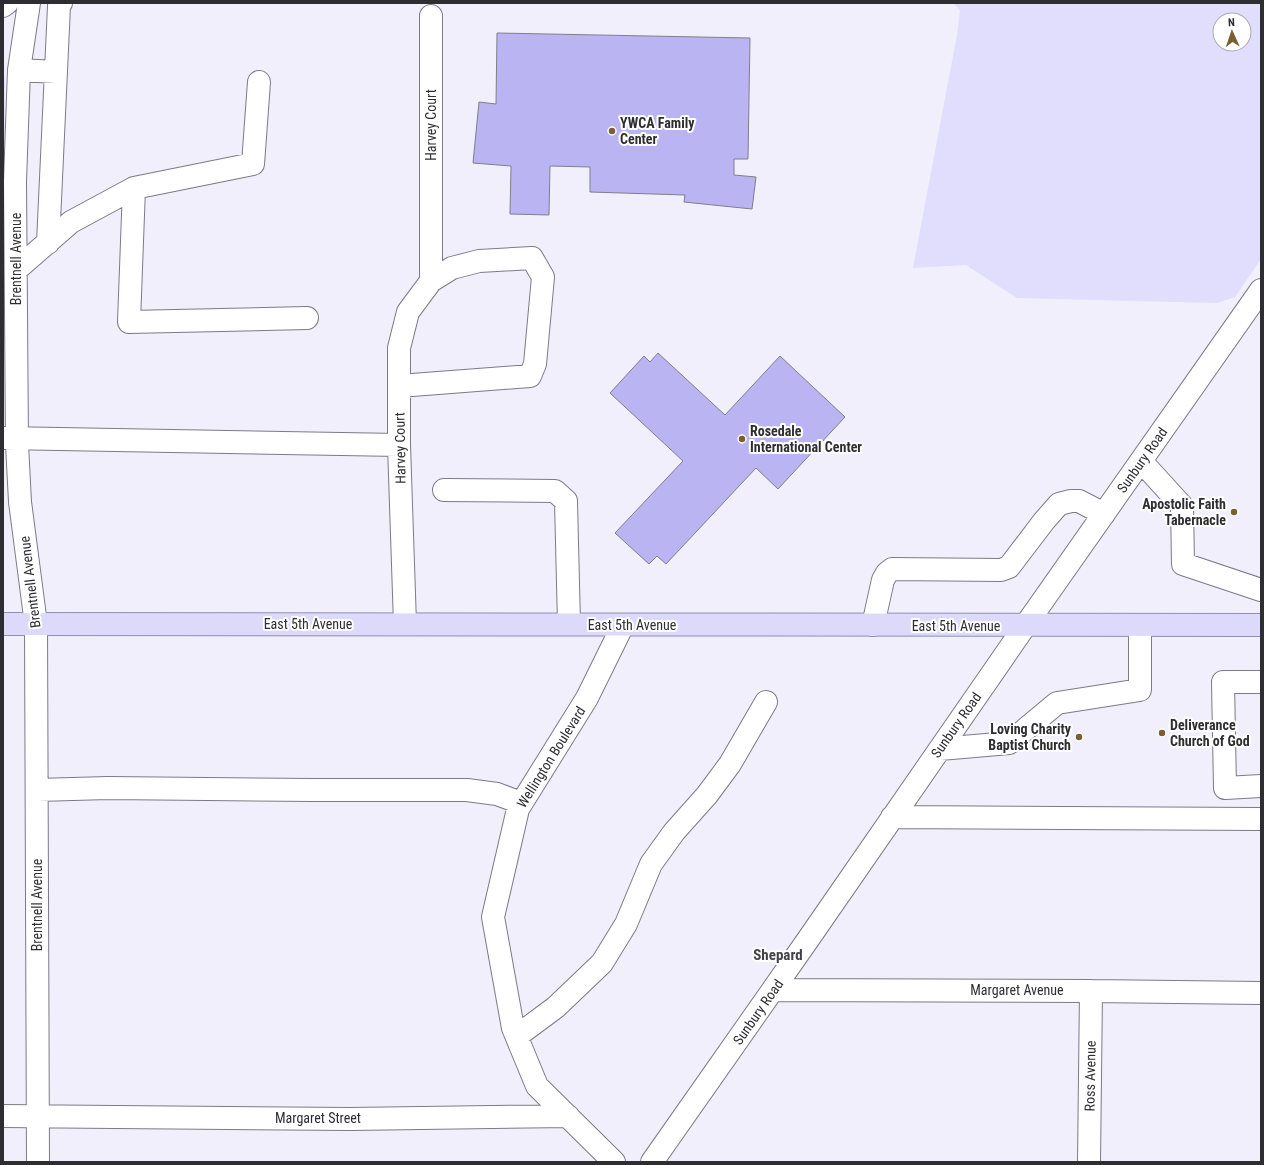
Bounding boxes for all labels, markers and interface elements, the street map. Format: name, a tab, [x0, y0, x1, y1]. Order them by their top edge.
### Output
north arrow	[1212, 12, 1252, 52]
text: N	[1228, 16, 1235, 29]
street label: Harvey Court	[423, 89, 439, 161]
place label: YWCA Family Center	[620, 115, 695, 147]
marker: YWCA Family Center	[607, 126, 617, 136]
street label: Brentnell Avenue	[8, 212, 24, 305]
street label: Harvey Court	[391, 412, 409, 484]
place label: Rosedale International Center	[750, 423, 862, 455]
street label: Sunbury Road	[1114, 424, 1170, 496]
marker: Rosedale International Center	[737, 434, 747, 444]
place label: Apostolic Faith Tabernacle	[1142, 496, 1226, 528]
marker: Apostolic Faith Tabernacle	[1229, 507, 1239, 517]
street label: Brentnell Avenue	[16, 535, 44, 629]
street label: East 5th Avenue	[264, 616, 353, 632]
street label: East 5th Avenue	[588, 617, 677, 633]
street label: East 5th Avenue	[912, 618, 1001, 634]
street label: Sunbury Road	[928, 689, 984, 761]
street label: Wellington Boulevard	[513, 704, 589, 810]
place label: Deliverance Church of God	[1170, 717, 1250, 749]
place label: Loving Charity Baptist Church	[988, 721, 1072, 753]
marker: Deliverance Church of God	[1157, 728, 1167, 738]
marker: Loving Charity Baptist Church	[1074, 732, 1084, 742]
street label: Brentnell Avenue	[29, 858, 45, 951]
district label: Shepard	[753, 946, 803, 964]
street label: Sunbury Road	[730, 976, 786, 1048]
street label: Margaret Avenue	[970, 982, 1064, 998]
street label: Ross Avenue	[1081, 1040, 1099, 1112]
street label: Margaret Street	[275, 1110, 361, 1126]

